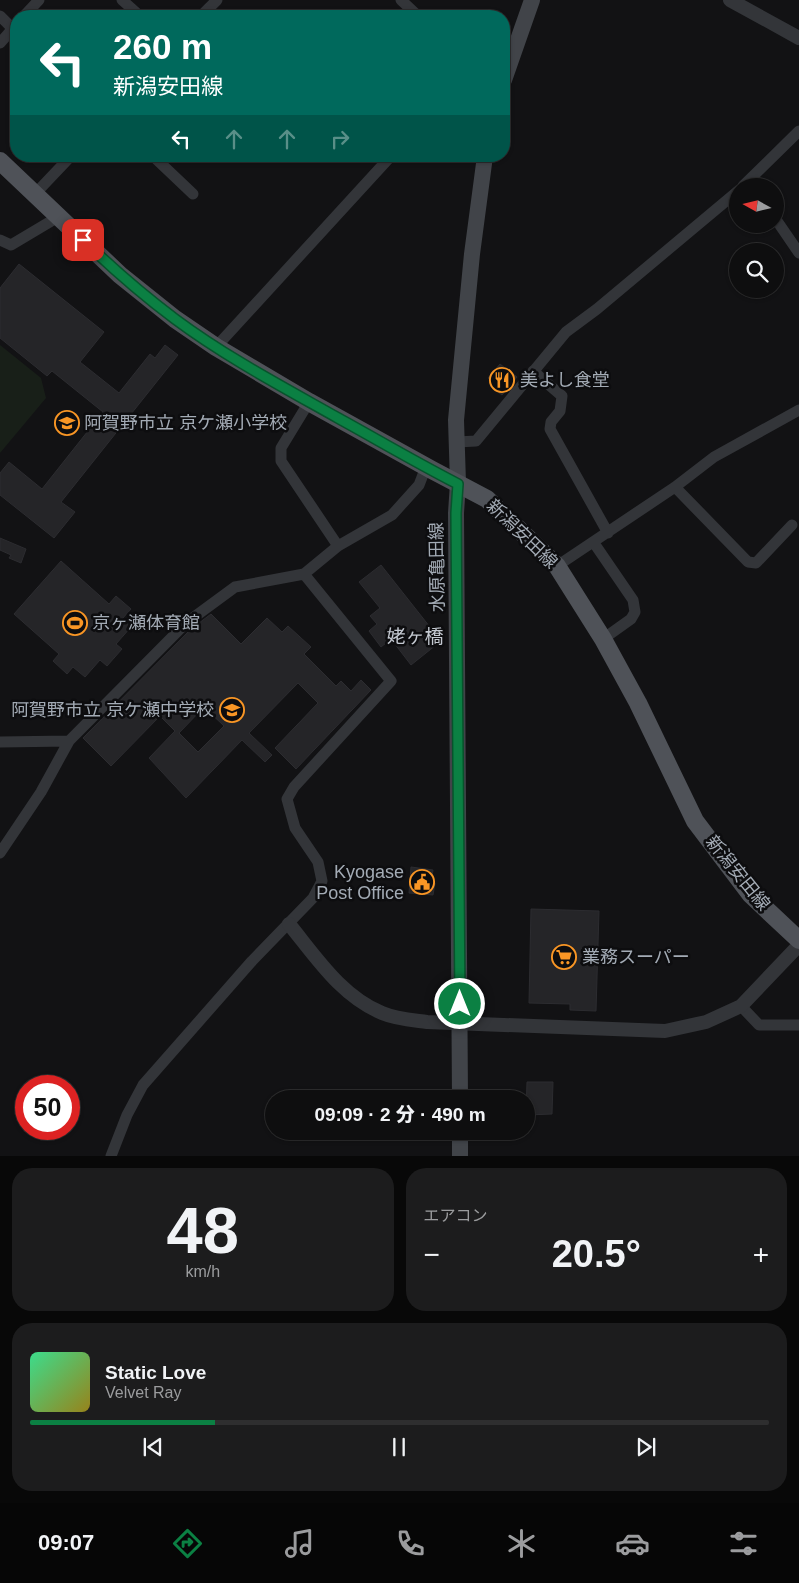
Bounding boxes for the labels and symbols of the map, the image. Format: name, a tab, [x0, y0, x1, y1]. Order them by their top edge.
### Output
north arrow	[729, 178, 784, 232]
pin	[62, 219, 104, 261]
restaurant icon: 美よし食堂	[489, 367, 515, 393]
place label: 美よし食堂	[520, 370, 610, 390]
school or university icon: 阿賀野市立 京ケ瀬小学校	[54, 410, 80, 436]
place label: 阿賀野市立 京ケ瀬小学校	[84, 413, 287, 433]
street label: 新潟安田線	[483, 496, 561, 572]
street label: 水原亀田線	[426, 522, 448, 612]
sports icon: 京ヶ瀬体育館	[62, 610, 88, 636]
place label: 京ヶ瀬体育館	[92, 613, 200, 633]
district label: 姥ヶ橋	[386, 626, 444, 647]
school or university icon: 阿賀野市立 京ケ瀬中学校	[219, 697, 245, 723]
place label: 阿賀野市立 京ケ瀬中学校	[11, 700, 214, 720]
street label: 新潟安田線	[702, 832, 774, 914]
place label: Kyogase Post Office	[316, 862, 404, 903]
public building icon: Kyogase Post Office	[409, 869, 435, 895]
supermarket icon: 業務スーパー	[551, 944, 577, 970]
place label: 業務スーパー	[582, 947, 690, 967]
position arrow	[433, 977, 485, 1029]
speed limit sign: 50	[15, 1075, 80, 1140]

